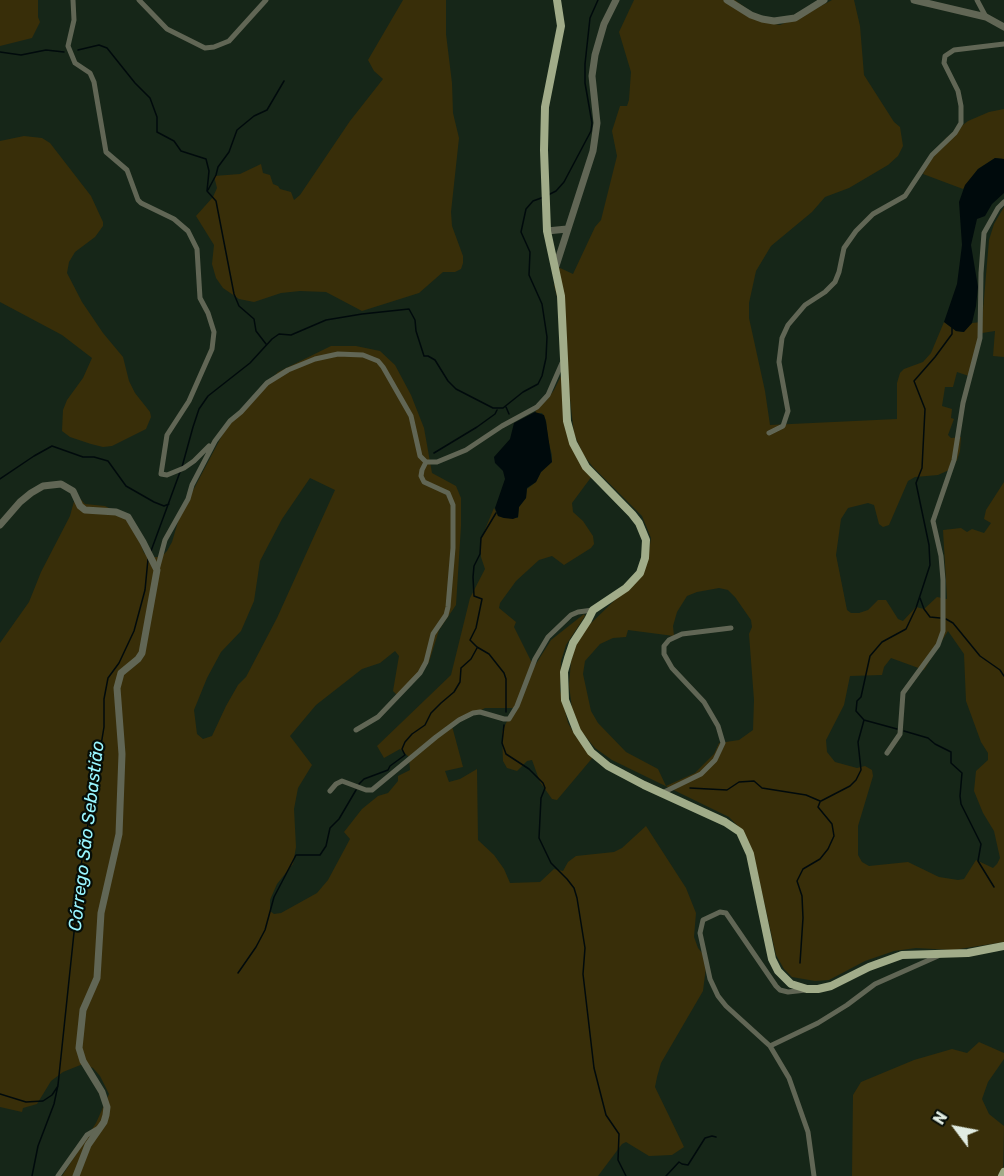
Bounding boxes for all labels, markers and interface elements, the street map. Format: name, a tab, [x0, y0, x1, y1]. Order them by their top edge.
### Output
water label: Córrego São Sebastião	[65, 740, 109, 932]
north arrow	[926, 1098, 986, 1158]
text: N	[929, 1108, 951, 1128]

